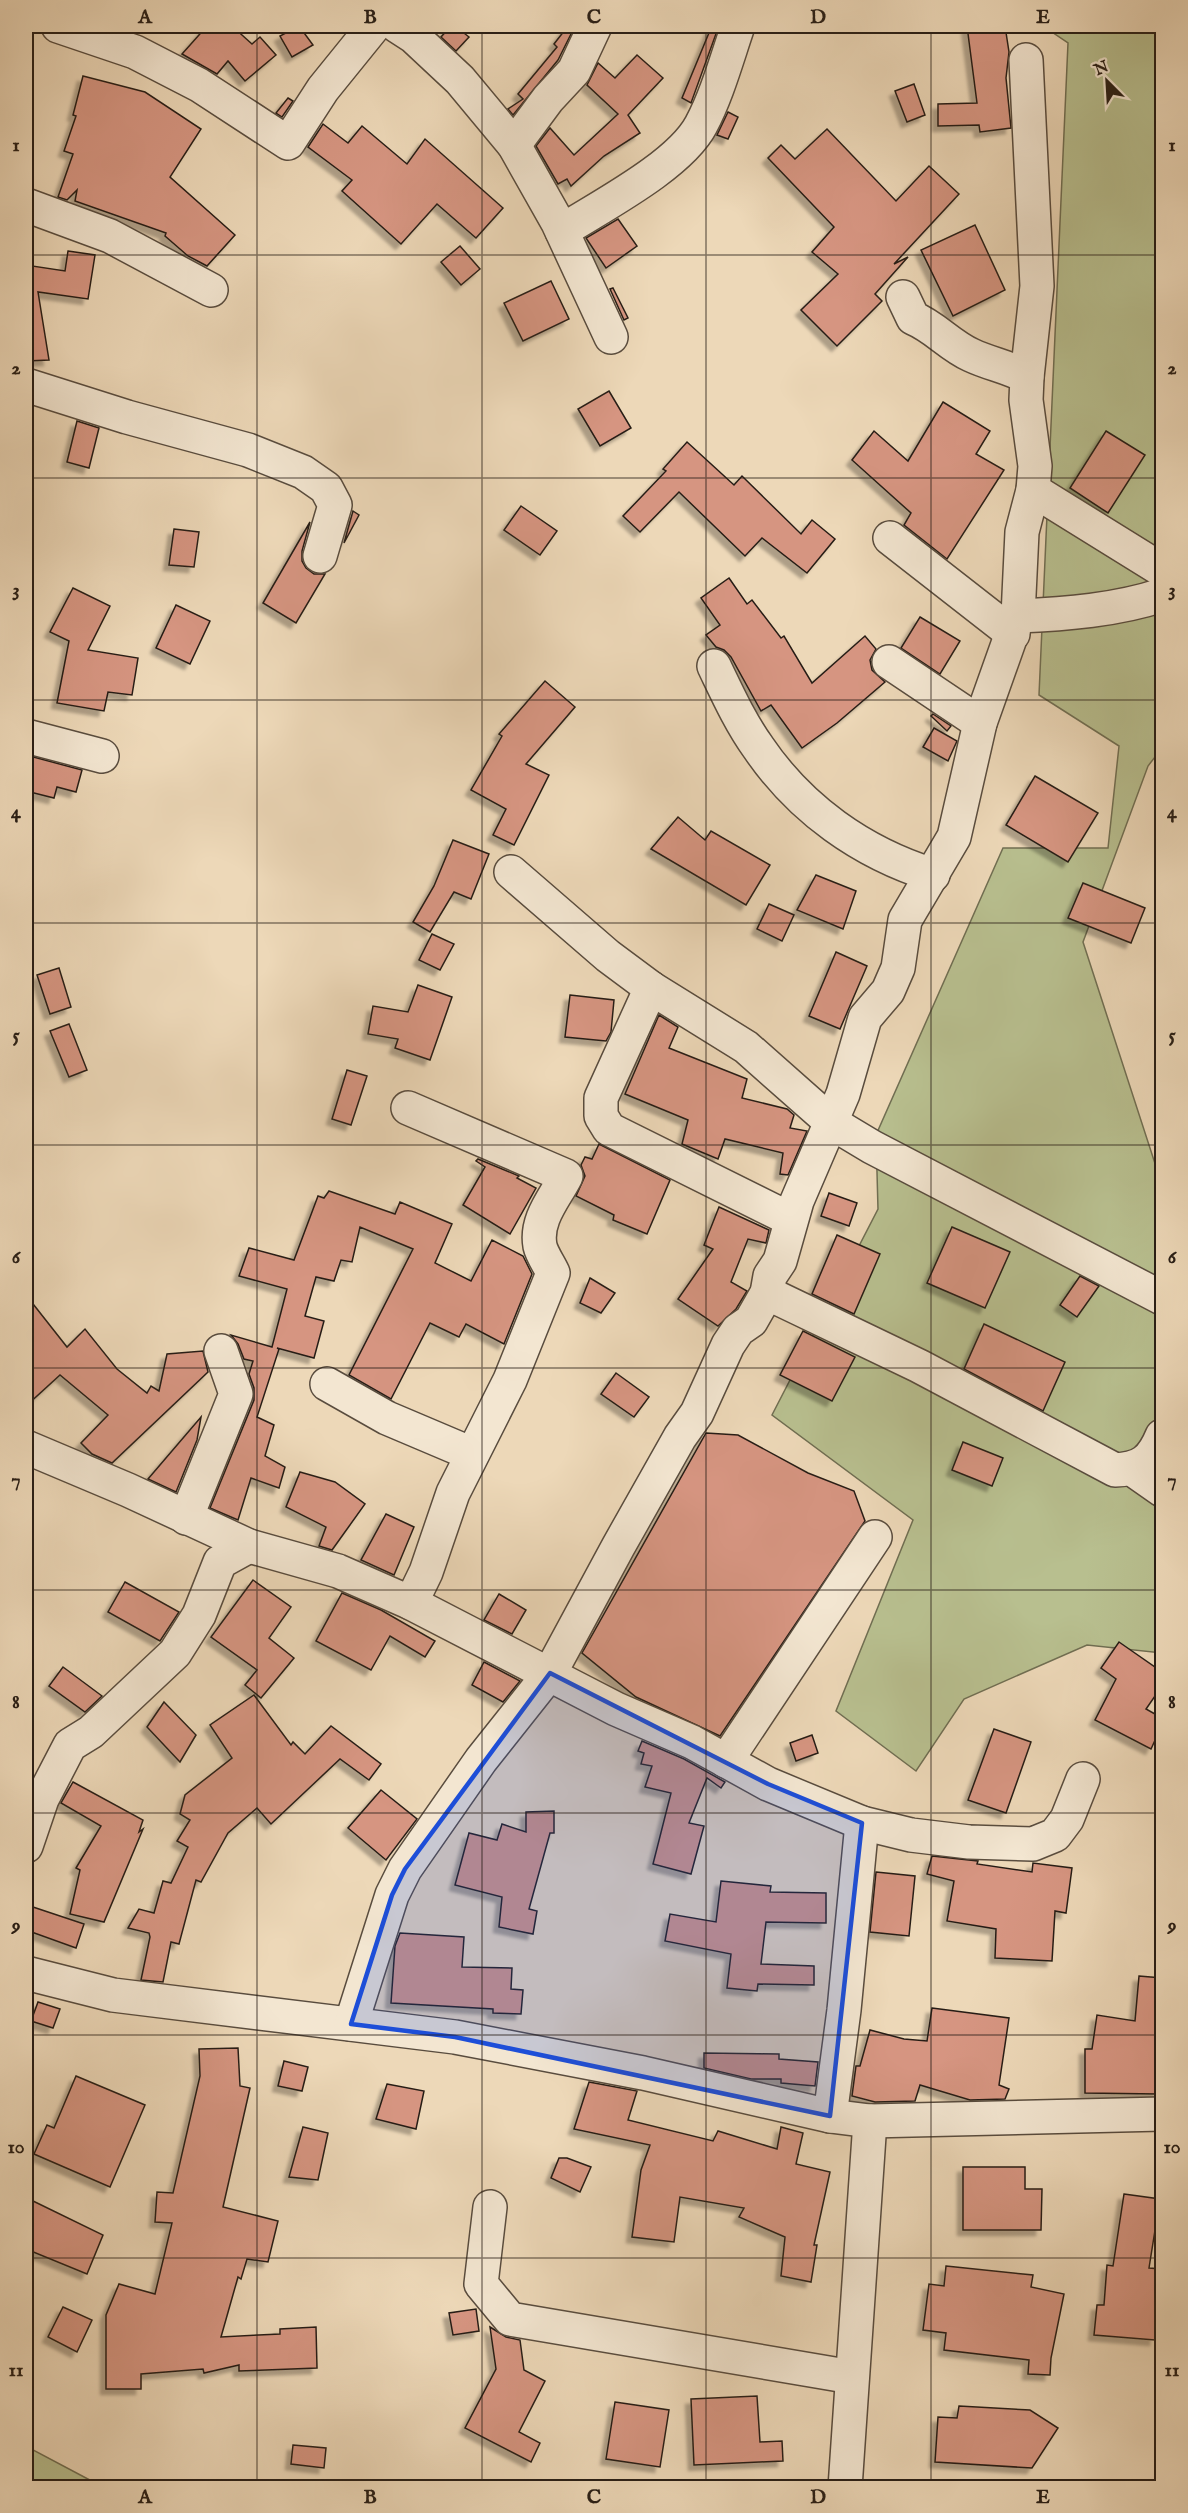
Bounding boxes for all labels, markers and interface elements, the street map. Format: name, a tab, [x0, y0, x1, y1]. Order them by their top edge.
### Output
text: A	[137, 5, 153, 30]
text: B	[363, 5, 377, 30]
text: C	[587, 5, 601, 30]
text: D	[810, 5, 826, 30]
text: E	[1036, 5, 1050, 30]
north arrow	[1077, 51, 1137, 111]
text: N	[1090, 57, 1112, 81]
text: 1	[12, 133, 20, 158]
text: 1	[1168, 133, 1176, 158]
text: 2	[11, 356, 21, 381]
text: 2	[1167, 356, 1177, 381]
text: 3	[12, 578, 20, 603]
text: 3	[1168, 578, 1176, 603]
text: 4	[11, 800, 22, 825]
text: 4	[1167, 800, 1178, 825]
text: 5	[12, 1023, 20, 1048]
text: 5	[1168, 1023, 1176, 1048]
text: 6	[12, 1245, 22, 1270]
text: 6	[1168, 1245, 1178, 1270]
text: 7	[11, 1468, 21, 1493]
text: 7	[1167, 1468, 1177, 1493]
text: 8	[12, 1690, 20, 1715]
text: 8	[1168, 1690, 1176, 1715]
text: 9	[11, 1913, 21, 1938]
text: 9	[1167, 1913, 1177, 1938]
text: 10	[7, 2135, 25, 2160]
text: 10	[1163, 2135, 1181, 2160]
text: 11	[9, 2358, 23, 2383]
text: 11	[1165, 2358, 1179, 2383]
text: A	[137, 2485, 153, 2510]
text: B	[363, 2485, 377, 2510]
text: C	[587, 2485, 601, 2510]
text: D	[810, 2485, 826, 2510]
text: E	[1036, 2485, 1050, 2510]

